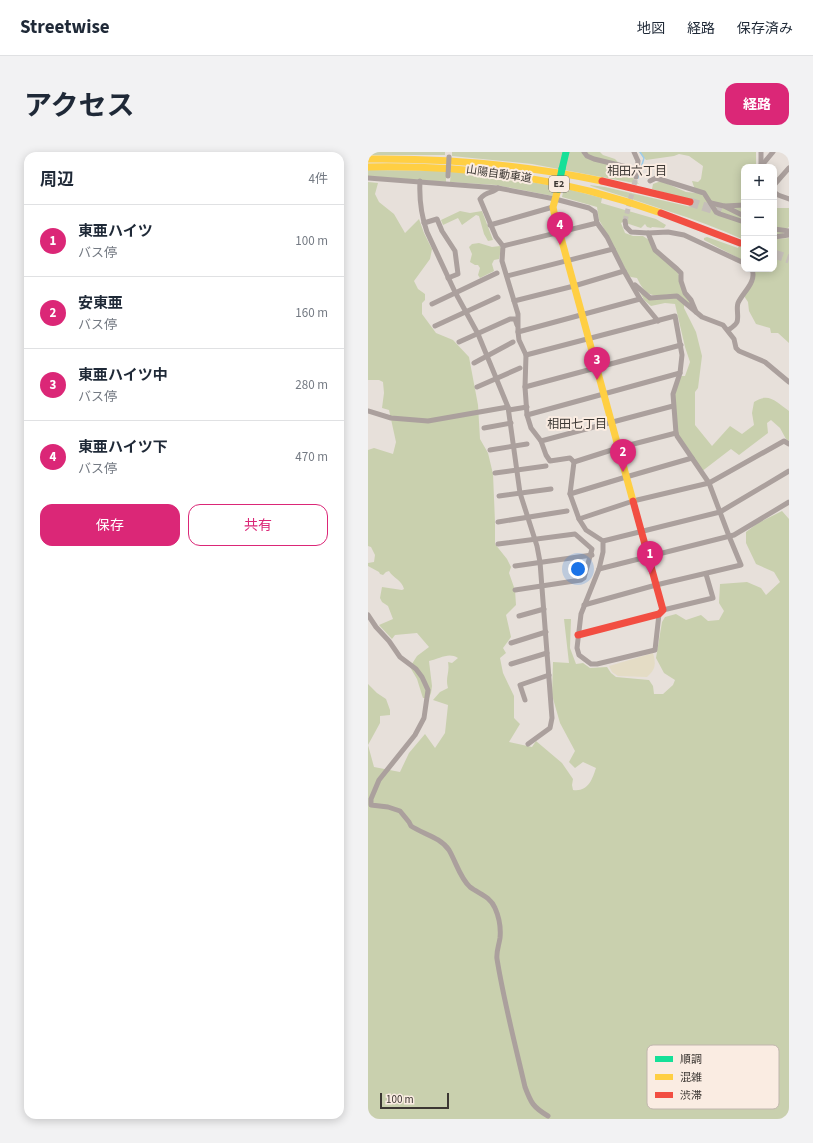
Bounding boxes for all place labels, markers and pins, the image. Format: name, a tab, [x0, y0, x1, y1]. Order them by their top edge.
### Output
pin: 4	[547, 212, 573, 245]
pin: 3	[584, 347, 610, 380]
pin: 2	[610, 439, 636, 472]
pin: 1	[637, 541, 663, 574]

